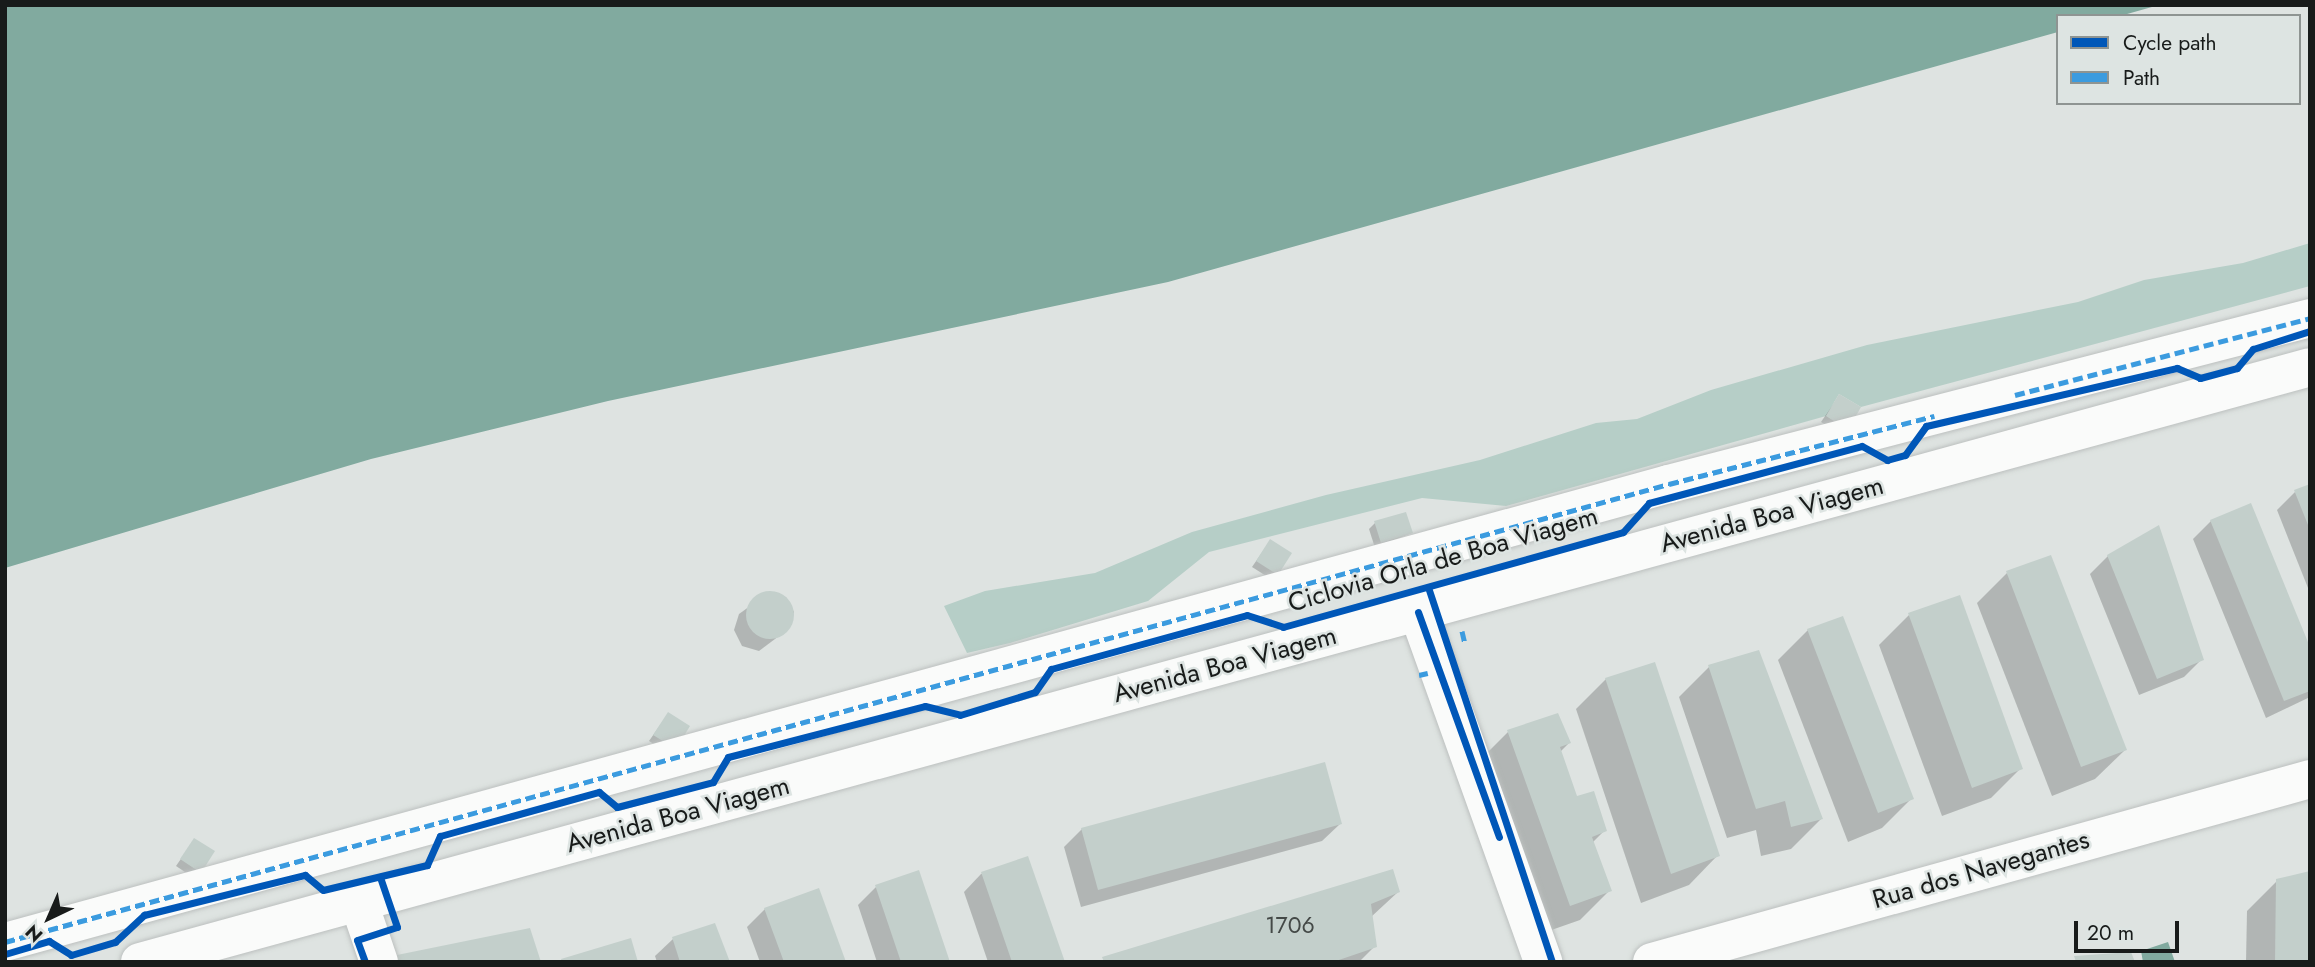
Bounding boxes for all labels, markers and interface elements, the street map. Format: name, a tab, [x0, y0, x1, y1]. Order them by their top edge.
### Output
legend	[2056, 14, 2301, 105]
text: Cycle path	[2123, 28, 2216, 58]
text: Path	[2123, 63, 2160, 93]
street label: Avenida Boa Viagem	[1657, 470, 1887, 560]
street label: Ciclovia Orla de Boa Viagem	[1284, 501, 1602, 619]
street label: Avenida Boa Viagem	[1110, 620, 1340, 710]
street label: Avenida Boa Viagem	[563, 770, 793, 860]
street label: Rua dos Navegantes	[1869, 824, 2093, 916]
north arrow	[14, 883, 84, 953]
scale bar	[2077, 908, 2182, 952]
house number: 1706	[1265, 911, 1315, 939]
text: 20 m	[2087, 918, 2134, 948]
text: N	[19, 919, 49, 948]

